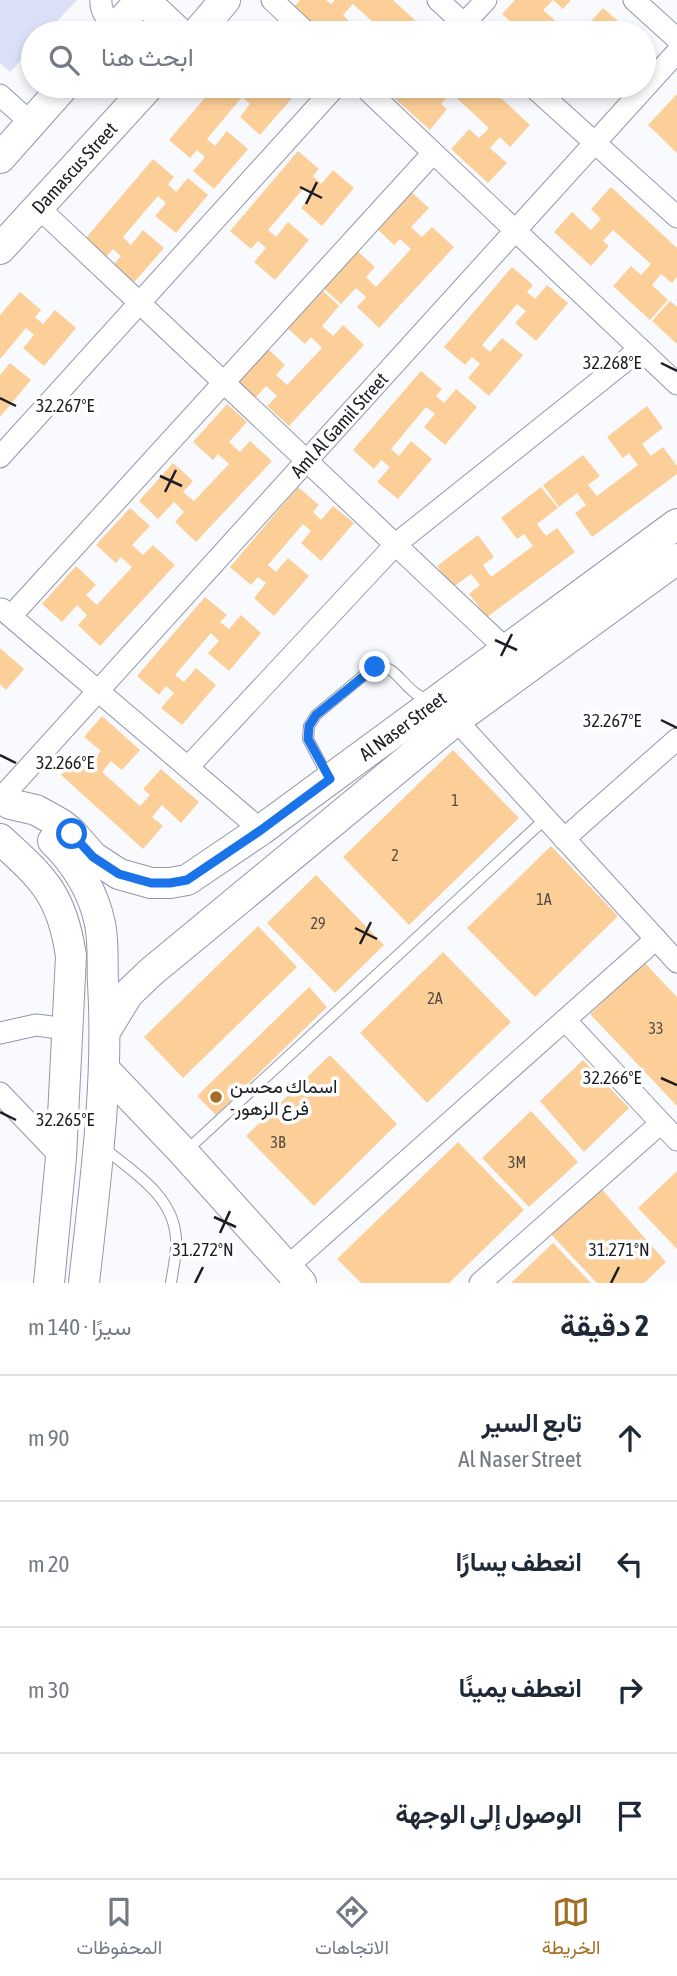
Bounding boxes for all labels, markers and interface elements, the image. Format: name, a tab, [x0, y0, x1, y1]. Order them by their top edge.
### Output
search box	[21, 21, 656, 98]
icon: search	[45, 41, 83, 79]
text: ابحث هنا	[101, 42, 194, 72]
street label: Damascus Street	[27, 118, 121, 218]
text: 32.268°E	[583, 352, 641, 373]
street label: Aml Al Gamil Street	[286, 368, 392, 482]
text: 32.267°E	[36, 395, 94, 416]
route end	[359, 651, 390, 682]
street label: Al Naser Street	[355, 687, 450, 765]
text: 32.267°E	[583, 710, 641, 731]
text: 32.266°E	[36, 752, 94, 773]
house number: 1	[451, 791, 459, 809]
route start	[56, 818, 87, 849]
house number: 2	[391, 846, 399, 864]
house number: 1A	[536, 890, 552, 908]
house number: 29	[310, 914, 326, 932]
house number: 2A	[427, 989, 443, 1007]
house number: 33	[648, 1019, 664, 1037]
text: 32.266°E	[583, 1067, 641, 1088]
place label: اسماك محسن -فرع الزهور	[230, 1075, 337, 1121]
marker: اسماك محسن -فرع الزهور	[208, 1089, 224, 1105]
text: 32.265°E	[36, 1109, 94, 1130]
house number: 3B	[270, 1133, 286, 1151]
house number: 3M	[508, 1153, 526, 1171]
text: 31.272°N	[172, 1239, 234, 1260]
text: 31.271°N	[588, 1239, 650, 1260]
text: 2 دقيقة	[560, 1308, 649, 1342]
text: سيرًا · 140 m	[28, 1314, 131, 1340]
text: تابع السير	[481, 1408, 582, 1438]
icon: ahead	[611, 1419, 649, 1457]
text: 90 m	[28, 1425, 69, 1451]
text: Al Naser Street	[458, 1446, 582, 1472]
icon: left	[611, 1545, 649, 1583]
text: انعطف يسارًا	[455, 1547, 582, 1577]
text: 20 m	[28, 1551, 69, 1577]
icon: right	[611, 1671, 649, 1709]
text: انعطف يمينًا	[459, 1673, 582, 1703]
text: 30 m	[28, 1677, 69, 1703]
icon: arrive	[611, 1797, 649, 1835]
text: الوصول إلى الوجهة	[395, 1799, 582, 1829]
tab: المحفوظات	[77, 1893, 162, 1964]
tab: الاتجاهات	[315, 1893, 389, 1964]
tab: الخريطة	[542, 1893, 601, 1964]

